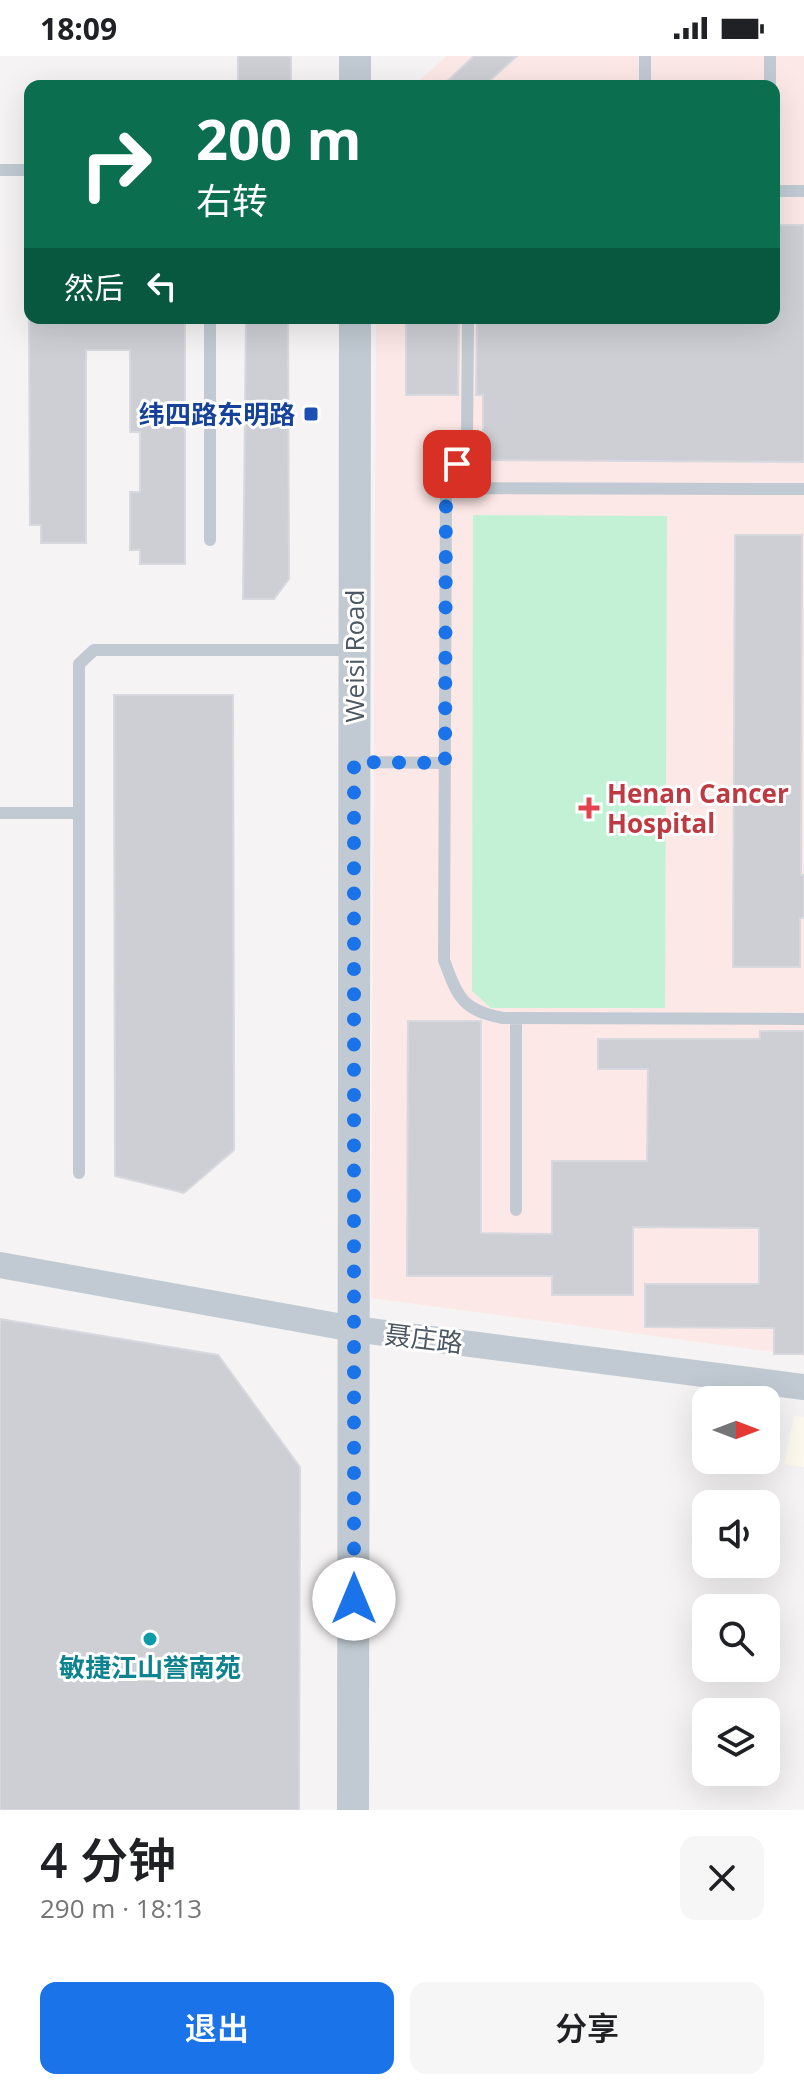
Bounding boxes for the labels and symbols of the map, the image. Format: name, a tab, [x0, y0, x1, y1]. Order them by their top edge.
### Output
place label: 纬四路东明路	[139, 396, 295, 432]
marker: 纬四路东明路	[302, 405, 320, 423]
pin	[423, 430, 491, 498]
street label: Weisi Road	[336, 590, 372, 722]
place label: Henan Cancer Hospital	[607, 775, 789, 841]
marker: Henan Cancer Hospital	[578, 797, 600, 819]
street label: 聂庄路	[383, 1315, 465, 1361]
north arrow	[692, 1386, 780, 1474]
position arrow	[312, 1557, 396, 1641]
marker: 敏捷江山誉南苑	[141, 1630, 159, 1648]
place label: 敏捷江山誉南苑	[59, 1649, 241, 1685]

